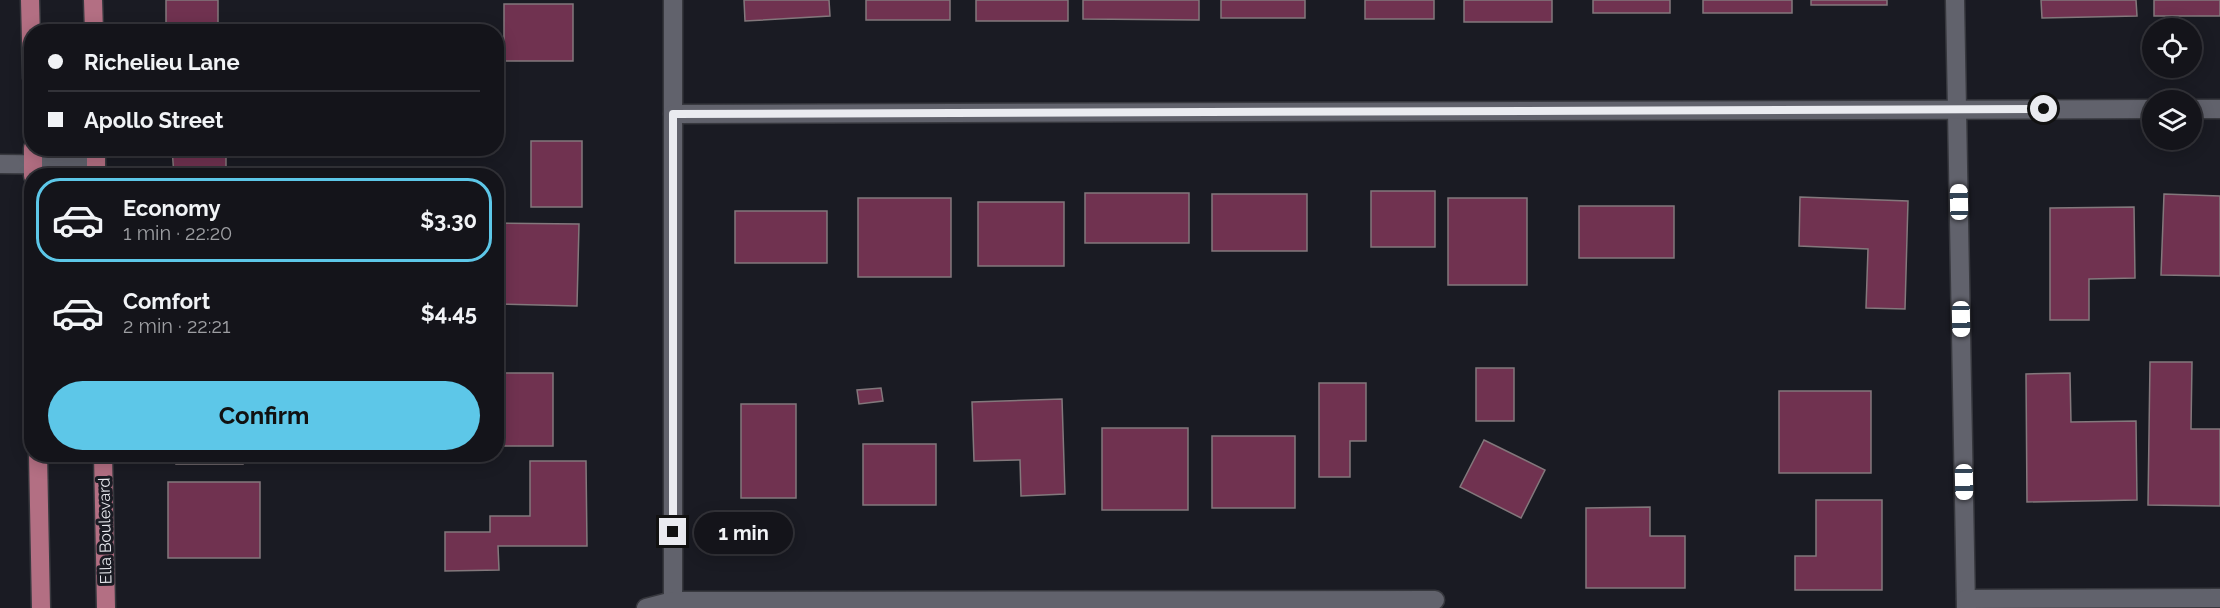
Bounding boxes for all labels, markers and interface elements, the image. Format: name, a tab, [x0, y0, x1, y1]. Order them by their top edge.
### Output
map controls	[2142, 18, 2202, 150]
button: locate	[2142, 18, 2202, 78]
text: Richelieu Lane	[84, 49, 240, 75]
button: layers	[2142, 90, 2202, 150]
route start	[2030, 95, 2057, 122]
text: Apollo Street	[84, 107, 223, 133]
car	[1950, 184, 1968, 220]
icon: car	[51, 193, 105, 247]
text: Economy	[123, 195, 221, 221]
text: $3.30	[420, 207, 477, 233]
text: 1 min · 22:20	[123, 221, 232, 245]
icon: car	[51, 286, 105, 340]
text: Comfort	[123, 288, 210, 314]
text: $4.45	[421, 300, 477, 326]
car	[1952, 301, 1970, 337]
text: 2 min · 22:21	[123, 314, 230, 338]
button: Confirm	[48, 381, 480, 450]
car	[1955, 464, 1973, 500]
street label: Ella Boulevard	[95, 477, 115, 585]
callout: 1 min	[694, 511, 793, 553]
route end	[659, 518, 686, 545]
text: 1 min	[718, 521, 769, 545]

